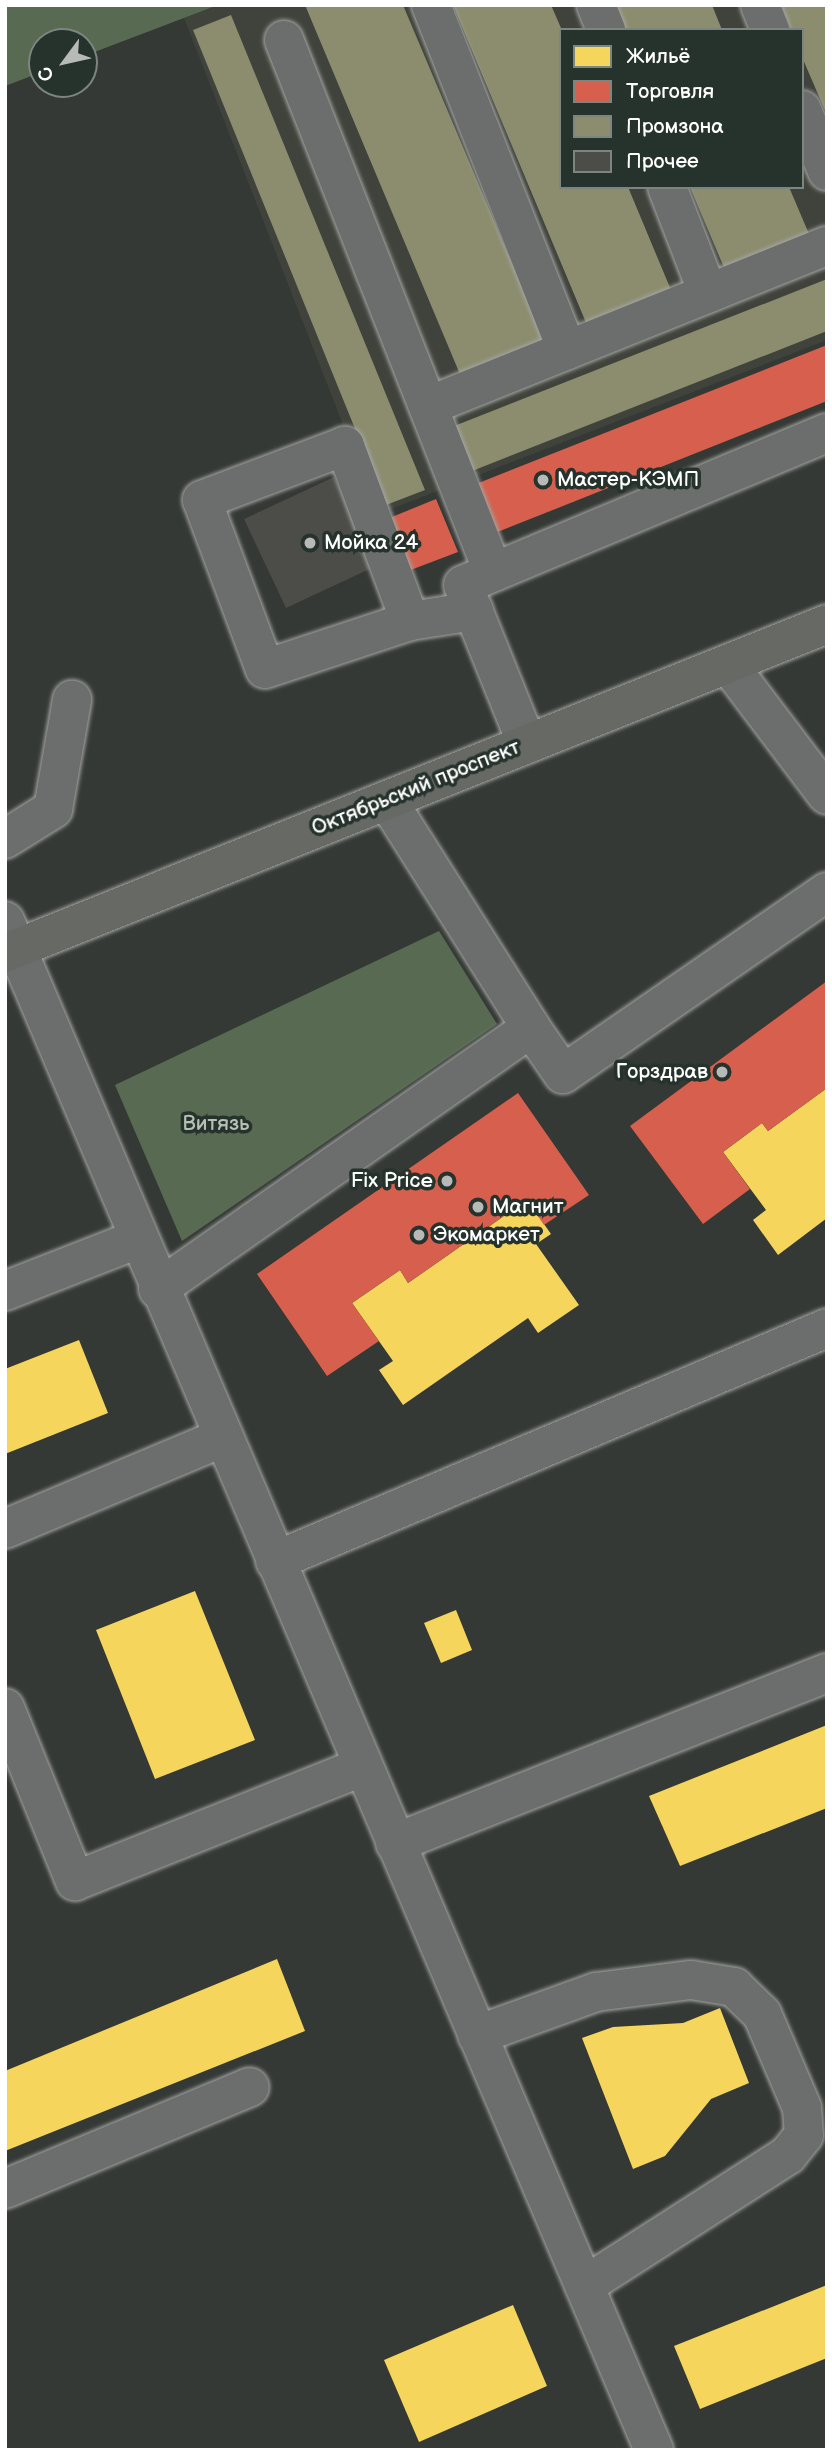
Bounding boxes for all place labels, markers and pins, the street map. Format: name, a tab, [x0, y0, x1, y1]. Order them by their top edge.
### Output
place label: Мастер-КЭМП	[557, 467, 699, 493]
marker: Мастер-КЭМП	[535, 472, 551, 488]
place label: Мойка 24	[324, 530, 418, 556]
marker: Мойка 24	[302, 535, 318, 551]
place label: Горздрав	[616, 1059, 708, 1085]
marker: Горздрав	[714, 1064, 730, 1080]
place label: Fix Price	[351, 1168, 433, 1194]
marker: Fix Price	[439, 1173, 455, 1189]
place label: Магнит	[492, 1194, 564, 1220]
marker: Магнит	[470, 1199, 486, 1215]
place label: Экомаркет	[433, 1222, 540, 1248]
marker: Экомаркет	[411, 1227, 427, 1243]

